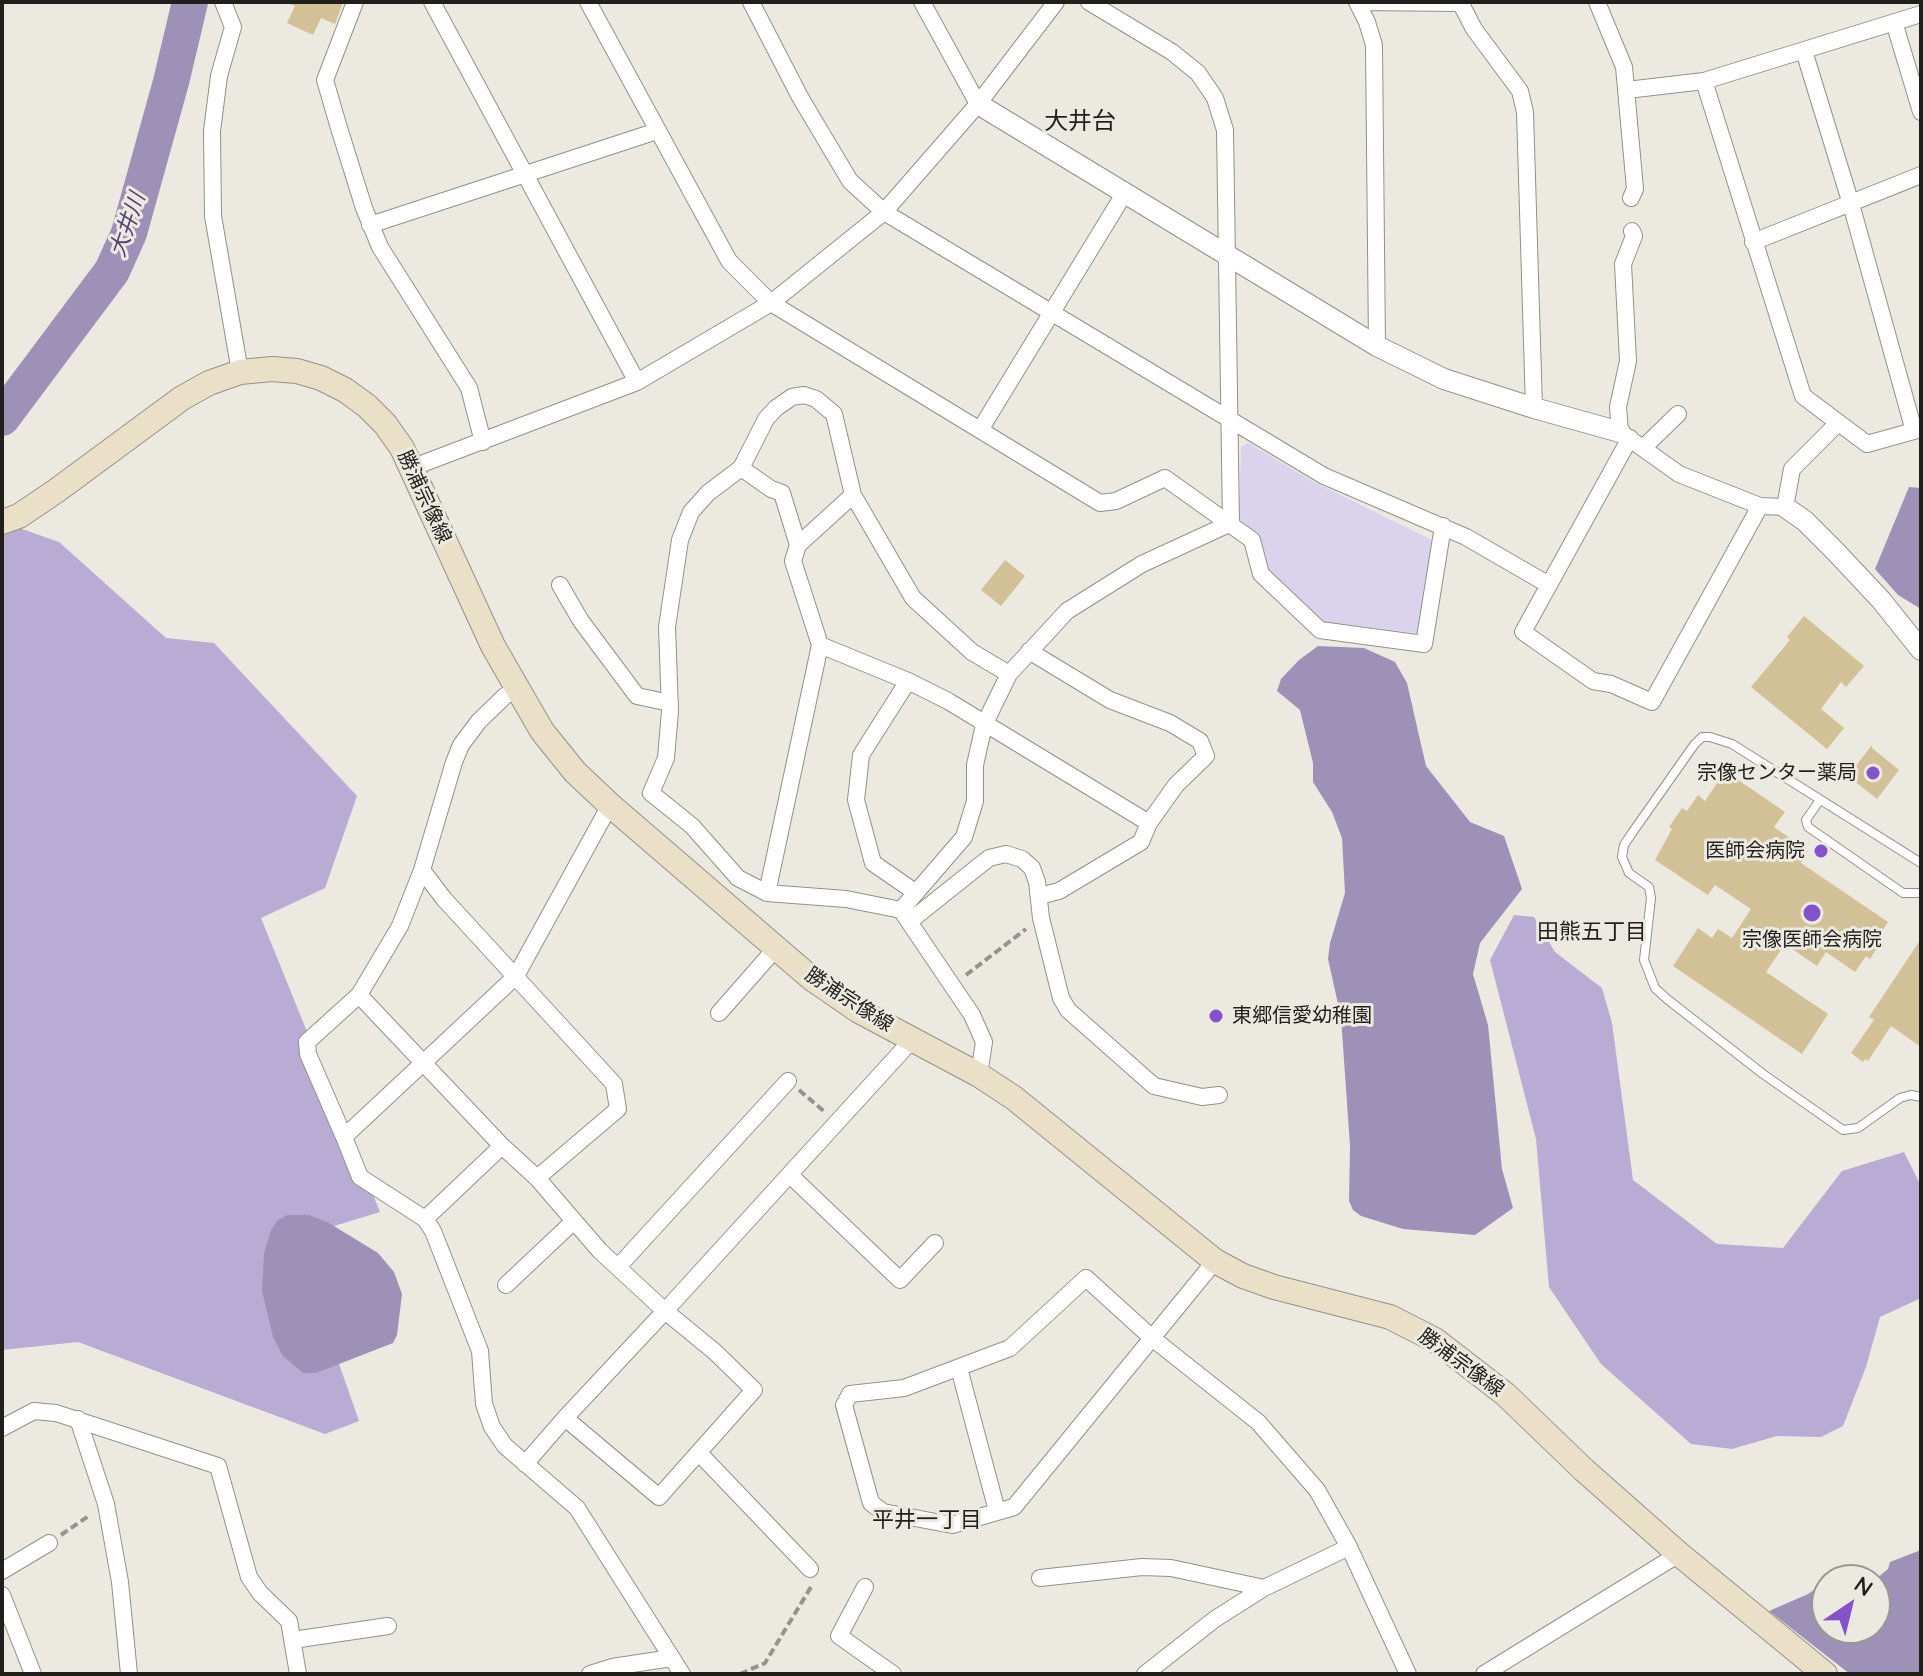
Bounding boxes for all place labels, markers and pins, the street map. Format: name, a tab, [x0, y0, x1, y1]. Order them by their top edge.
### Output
place label: 宗像センター薬局	[1697, 761, 1857, 785]
marker: 宗像センター薬局	[1864, 764, 1882, 782]
place label: 医師会病院	[1705, 839, 1805, 863]
marker: 医師会病院	[1812, 842, 1830, 860]
marker: 宗像医師会病院	[1801, 902, 1823, 924]
place label: 宗像医師会病院	[1742, 928, 1882, 952]
place label: 東郷信愛幼稚園	[1232, 1004, 1372, 1028]
marker: 東郷信愛幼稚園	[1207, 1007, 1225, 1025]

